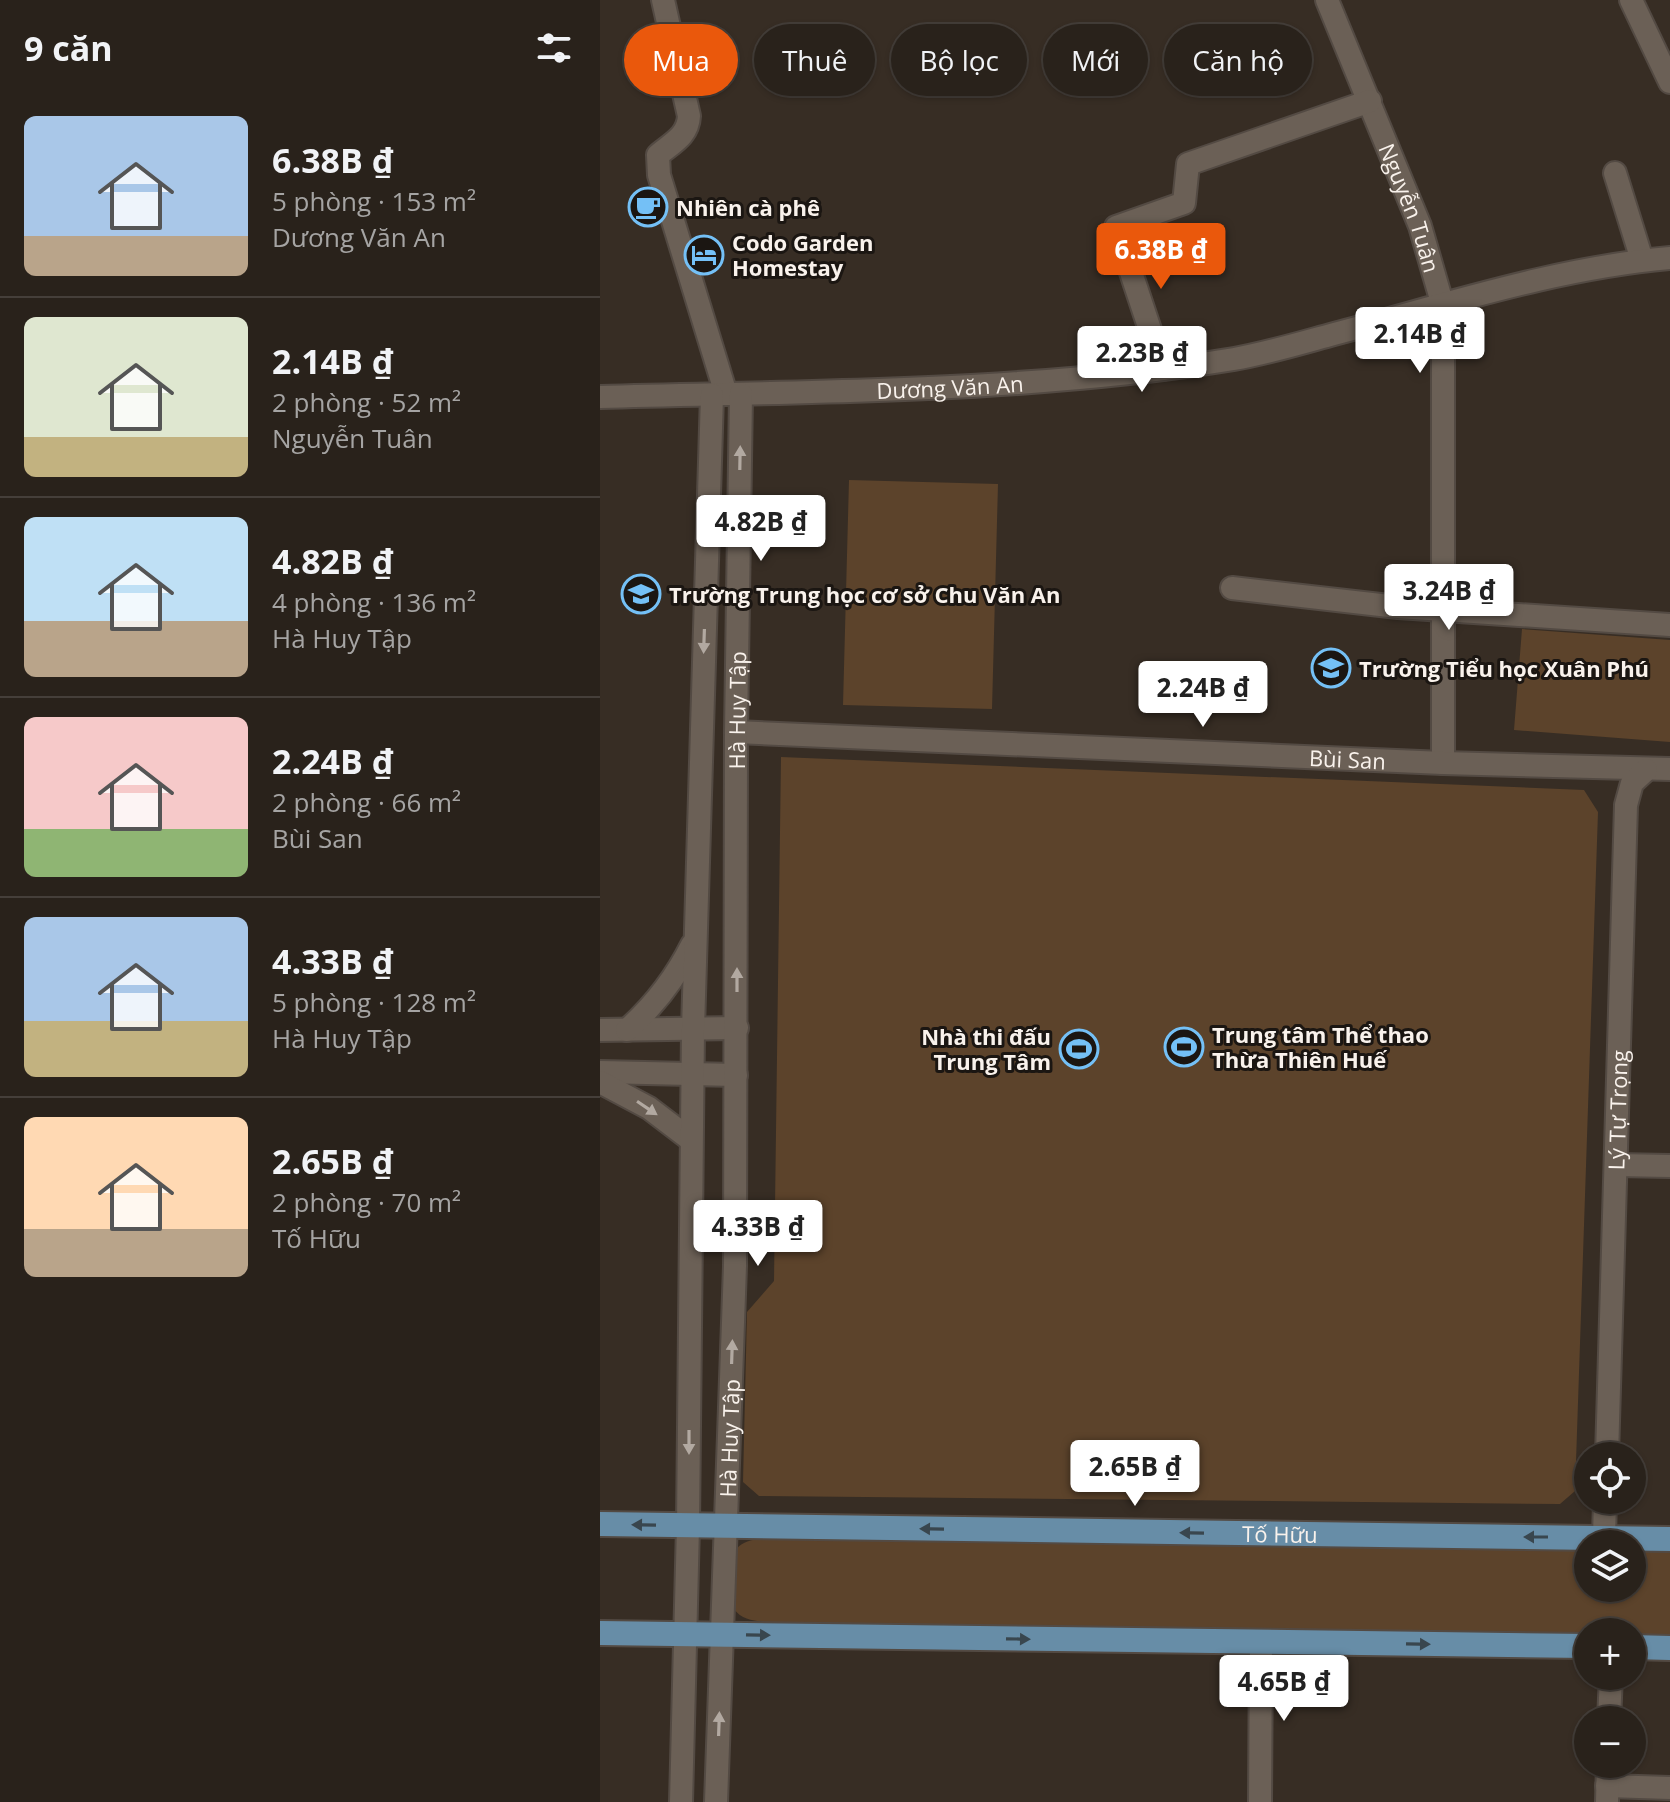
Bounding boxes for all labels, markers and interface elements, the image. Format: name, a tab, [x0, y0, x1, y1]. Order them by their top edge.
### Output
chip: Mua	[624, 24, 738, 96]
chip: Thuê	[754, 24, 875, 96]
chip: Bộ lọc	[891, 24, 1027, 96]
chip: Mới	[1043, 24, 1148, 96]
chip: Căn hộ	[1164, 24, 1312, 96]
text: 9 căn	[24, 25, 113, 71]
icon: filters	[532, 26, 576, 70]
text: 6.38B ₫	[272, 137, 394, 183]
street label: Nguyễn Tuân	[1372, 139, 1448, 276]
icon: home	[88, 148, 184, 244]
text: 5 phòng · 153 m²	[272, 183, 476, 219]
cafe icon: Nhiên cà phê	[627, 186, 669, 228]
place label: Nhiên cà phê	[676, 192, 820, 222]
text: Dương Văn An	[272, 219, 446, 255]
pin: 6.38B ₫	[1087, 223, 1235, 291]
place label: Codo Garden Homestay	[732, 227, 874, 282]
text: 6.38B ₫	[1114, 231, 1208, 267]
hotel icon: Codo Garden Homestay	[683, 234, 725, 276]
pin: 2.14B ₫	[1346, 307, 1494, 375]
text: 2.14B ₫	[1373, 315, 1467, 351]
pin: 2.23B ₫	[1068, 326, 1216, 394]
text: 2.23B ₫	[1095, 334, 1189, 370]
text: 2.14B ₫	[272, 338, 394, 384]
icon: home	[88, 349, 184, 445]
street label: Dương Văn An	[876, 368, 1024, 405]
text: 2 phòng · 52 m²	[272, 384, 461, 420]
text: Nguyễn Tuân	[272, 420, 433, 456]
one-way arrow	[734, 445, 746, 470]
pin: 4.82B ₫	[687, 495, 835, 563]
text: 4.82B ₫	[714, 503, 808, 539]
text: 4.82B ₫	[272, 538, 394, 584]
icon: home	[88, 549, 184, 645]
pin: 3.24B ₫	[1375, 564, 1523, 632]
text: 3.24B ₫	[1402, 572, 1496, 608]
school or university icon: Trường Trung học cơ sở Chu Văn An	[620, 573, 662, 615]
place label: Trường Trung học cơ sở Chu Văn An	[669, 579, 1061, 609]
text: 4 phòng · 136 m²	[272, 584, 476, 620]
text: Hà Huy Tập	[272, 620, 412, 656]
one-way arrow	[698, 629, 711, 654]
school or university icon: Trường Tiểu học Xuân Phú	[1310, 647, 1352, 689]
street label: Hà Huy Tập	[721, 651, 752, 770]
place label: Trường Tiểu học Xuân Phú	[1359, 653, 1649, 683]
pin: 2.24B ₫	[1129, 661, 1277, 729]
text: 2.24B ₫	[1156, 669, 1250, 705]
text: 2.24B ₫	[272, 738, 394, 784]
street label: Bùi San	[1308, 742, 1386, 775]
icon: home	[88, 749, 184, 845]
text: 2 phòng · 66 m²	[272, 784, 461, 820]
text: Bùi San	[272, 820, 363, 856]
text: 4.33B ₫	[272, 938, 394, 984]
icon: home	[88, 949, 184, 1045]
one-way arrow	[731, 967, 743, 992]
text: 5 phòng · 128 m²	[272, 984, 476, 1020]
place label: Trung tâm Thể thao Thừa Thiên Huế	[1212, 1019, 1429, 1074]
text: Hà Huy Tập	[272, 1020, 412, 1056]
place label: Nhà thi đấu Trung Tâm	[921, 1021, 1051, 1076]
sports icon: Trung tâm Thể thao Thừa Thiên Huế	[1163, 1026, 1205, 1068]
sports icon: Nhà thi đấu Trung Tâm	[1058, 1028, 1100, 1070]
street label: Lý Tự Trọng	[1600, 1049, 1634, 1171]
one-way arrow	[637, 1100, 658, 1115]
text: 2.65B ₫	[272, 1138, 394, 1184]
icon: home	[88, 1149, 184, 1245]
text: 2 phòng · 70 m²	[272, 1184, 461, 1220]
pin: 4.33B ₫	[684, 1200, 832, 1268]
text: 4.33B ₫	[711, 1208, 805, 1244]
text: Tố Hữu	[272, 1220, 361, 1256]
one-way arrow	[726, 1339, 739, 1364]
street label: Hà Huy Tập	[712, 1378, 746, 1498]
one-way arrow	[683, 1430, 695, 1455]
pin: 2.65B ₫	[1061, 1440, 1209, 1508]
map controls	[1574, 1442, 1646, 1778]
button: locate	[1574, 1442, 1646, 1514]
text: 2.65B ₫	[1088, 1448, 1182, 1484]
street label: Tố Hữu	[1242, 1518, 1318, 1549]
one-way arrow	[631, 1519, 656, 1532]
one-way arrow	[919, 1523, 944, 1535]
one-way arrow	[1179, 1526, 1204, 1539]
button: layers	[1574, 1530, 1646, 1602]
one-way arrow	[1523, 1531, 1548, 1543]
button: +	[1574, 1618, 1646, 1690]
one-way arrow	[746, 1629, 771, 1641]
one-way arrow	[1006, 1633, 1031, 1645]
one-way arrow	[1406, 1638, 1431, 1651]
pin: 4.65B ₫	[1210, 1655, 1358, 1723]
text: 4.65B ₫	[1237, 1663, 1331, 1699]
button: −	[1574, 1706, 1646, 1778]
one-way arrow	[712, 1711, 725, 1736]

